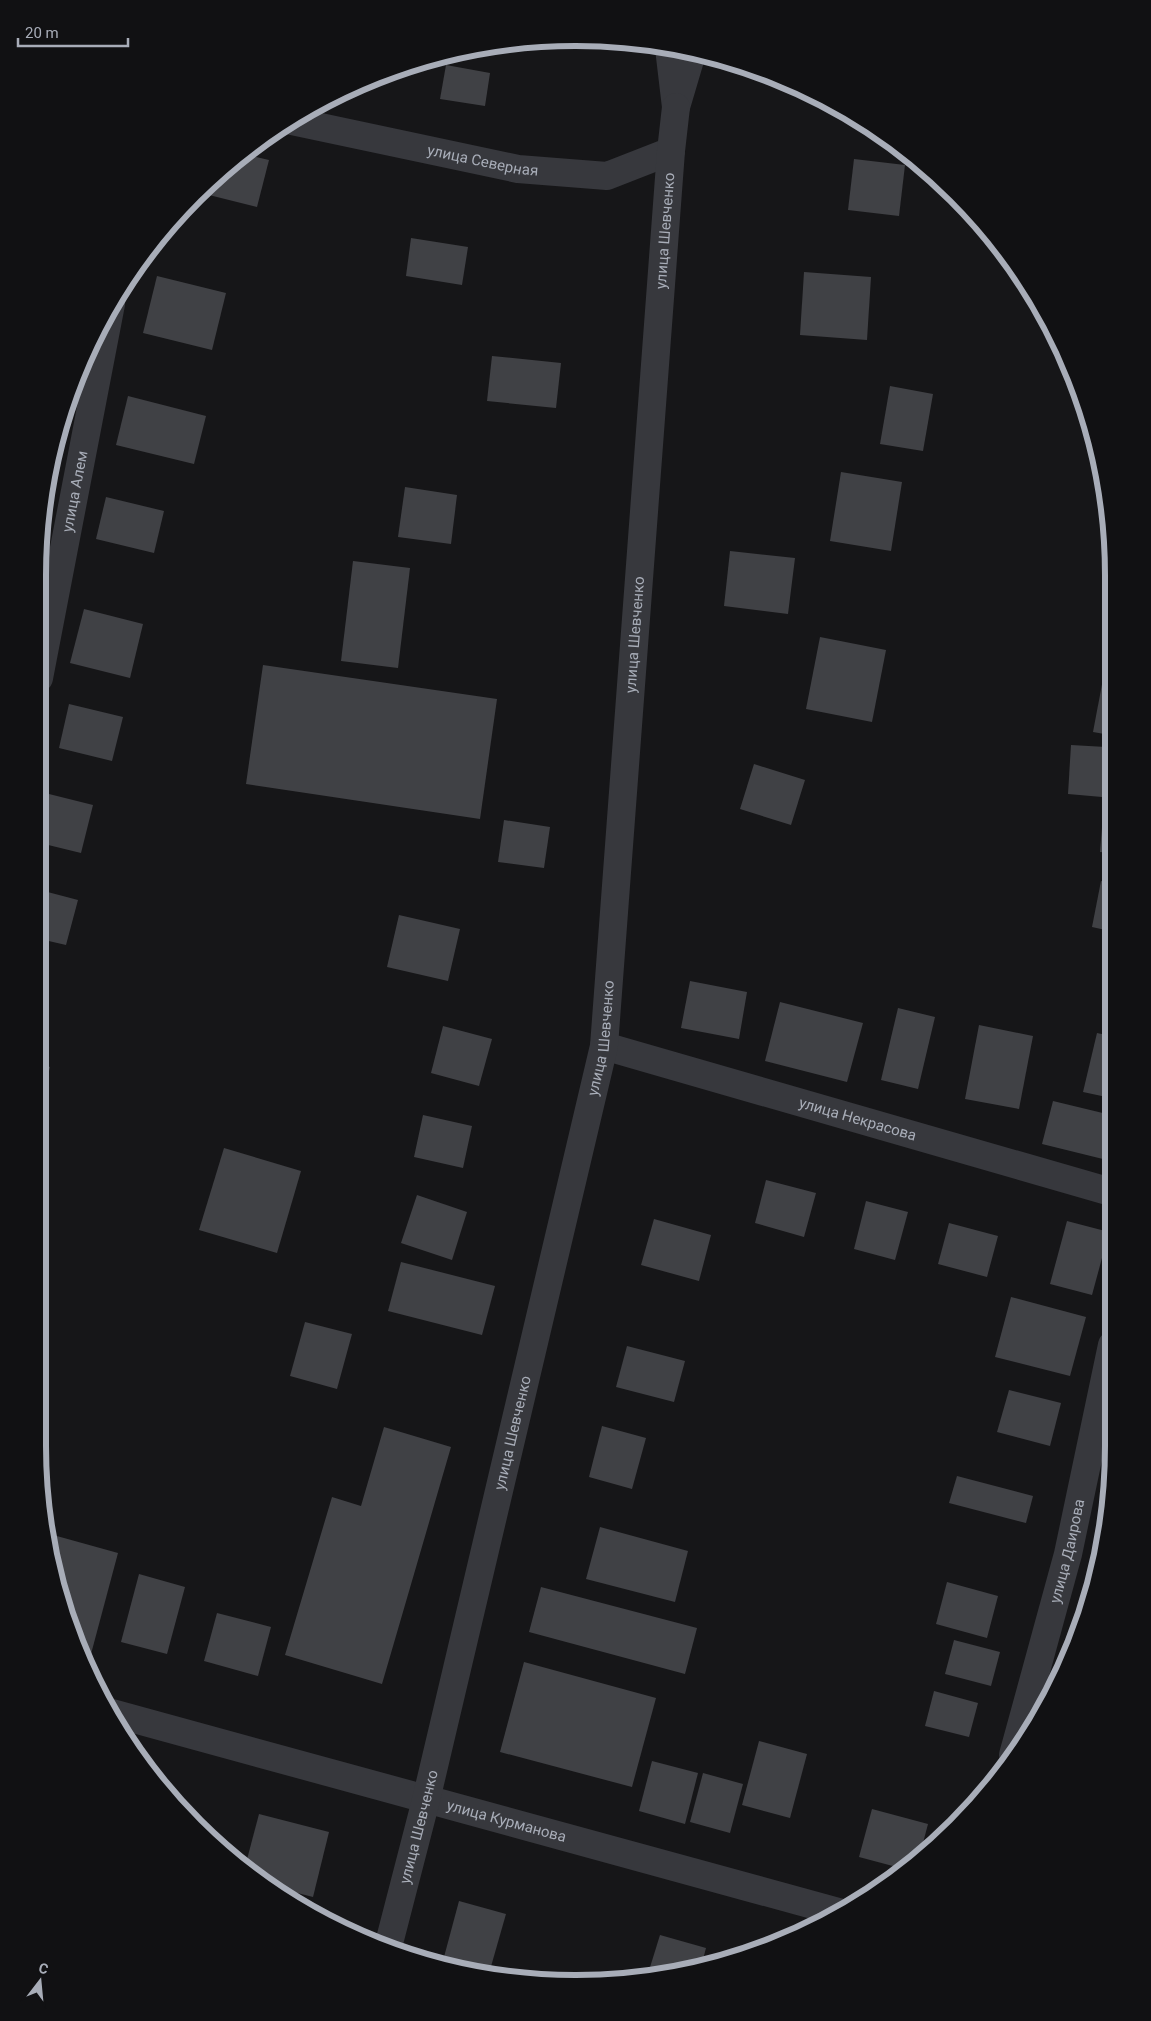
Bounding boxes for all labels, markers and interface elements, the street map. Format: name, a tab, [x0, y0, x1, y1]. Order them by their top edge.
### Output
scale bar	[18, 15, 128, 47]
text: 20 m	[25, 24, 59, 42]
street label: улица Северная	[426, 141, 539, 180]
street label: улица Шевченко	[652, 172, 678, 290]
street label: улица Алем	[58, 449, 92, 534]
street label: улица Шевченко	[621, 576, 648, 694]
street label: улица Шевченко	[584, 980, 618, 1098]
street label: улица Некрасова	[797, 1094, 919, 1145]
street label: улица Шевченко	[490, 1374, 535, 1492]
street label: улица Даирова	[1046, 1497, 1088, 1605]
street label: улица Шевченко	[396, 1768, 442, 1886]
street label: улица Курманова	[445, 1796, 568, 1846]
north arrow	[15, 1956, 65, 2006]
text: С	[37, 1960, 50, 1977]

